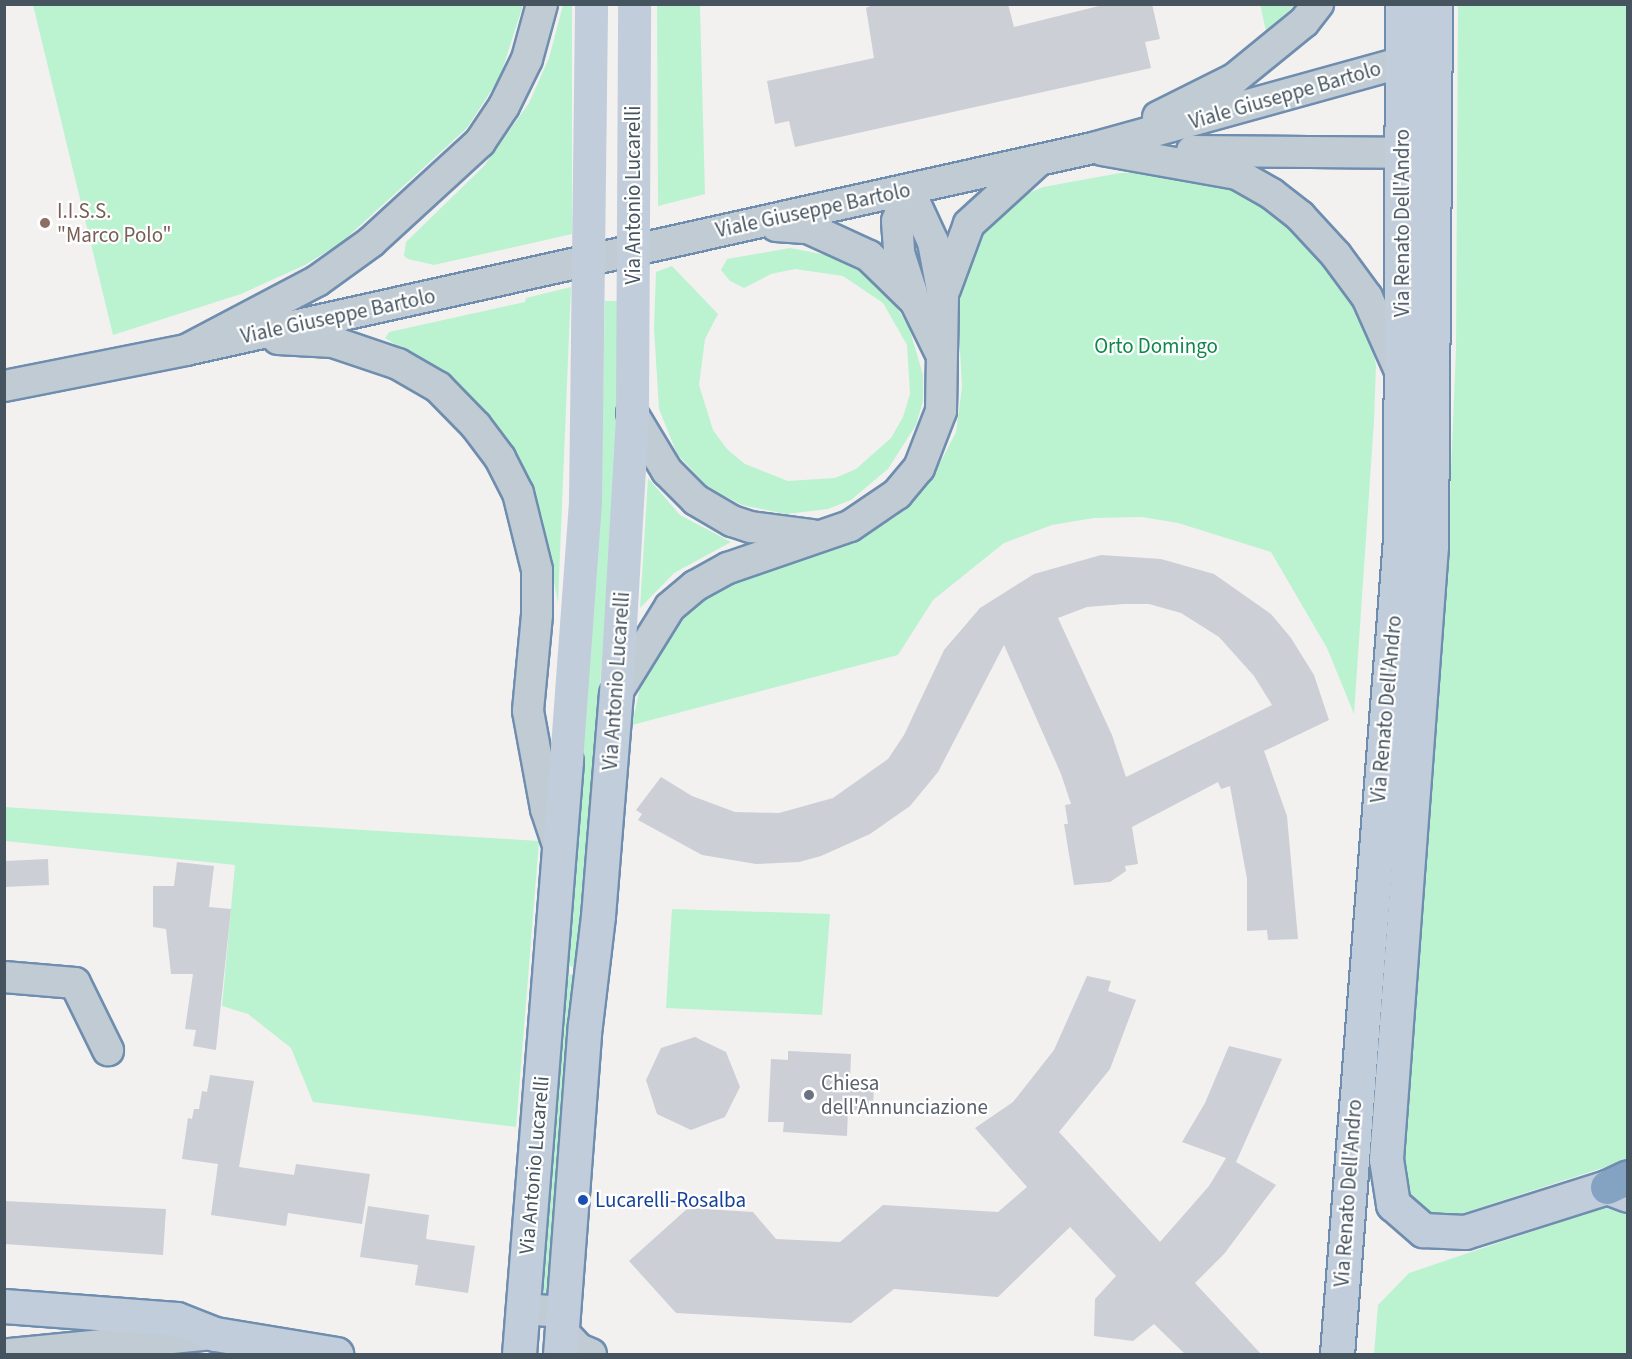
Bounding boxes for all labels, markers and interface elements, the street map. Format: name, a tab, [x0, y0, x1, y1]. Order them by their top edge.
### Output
street label: Viale Giuseppe Bartolo	[1186, 56, 1384, 134]
street label: Via Antonio Lucarelli	[620, 106, 646, 284]
street label: Via Renato Dell'Andro	[1389, 129, 1415, 317]
street label: Viale Giuseppe Bartolo	[713, 177, 913, 243]
place label: I.I.S.S. "Marco Polo"	[57, 198, 171, 248]
marker: I.I.S.S. "Marco Polo"	[38, 216, 52, 230]
street label: Viale Giuseppe Bartolo	[238, 283, 438, 349]
park label: Orto Domingo	[1094, 333, 1218, 359]
street label: Via Antonio Lucarelli	[597, 591, 635, 771]
street label: Via Renato Dell'Andro	[1365, 614, 1407, 804]
place label: Chiesa dell'Annunciazione	[821, 1070, 988, 1120]
street label: Via Antonio Lucarelli	[514, 1075, 554, 1255]
marker: Chiesa dell'Annunciazione	[802, 1088, 816, 1102]
street label: Via Renato Dell'Andro	[1329, 1098, 1367, 1288]
place label: Lucarelli-Rosalba	[595, 1187, 746, 1213]
marker: Lucarelli-Rosalba	[576, 1193, 590, 1207]

